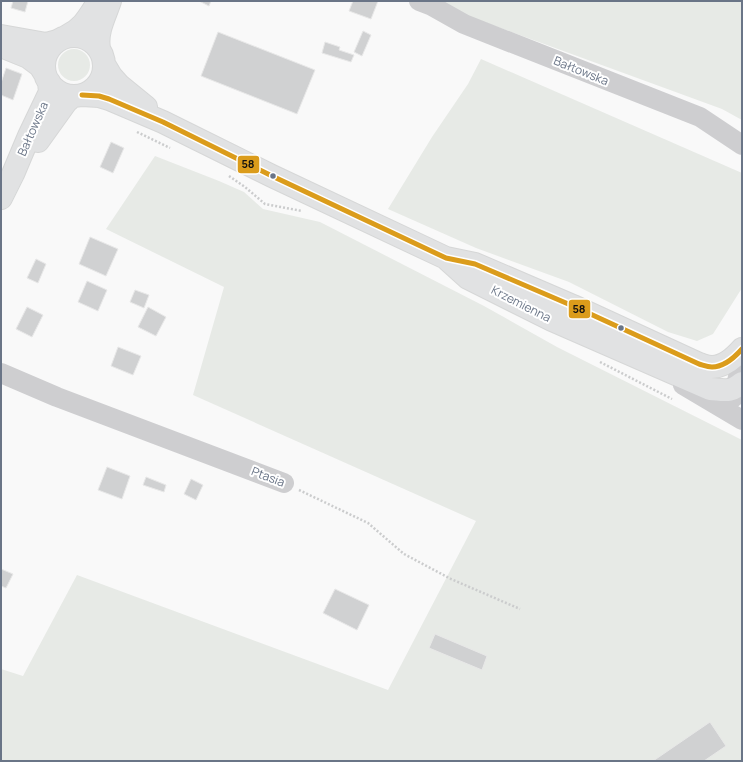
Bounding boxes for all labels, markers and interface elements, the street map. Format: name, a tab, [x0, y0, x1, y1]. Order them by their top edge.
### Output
street label: Bałtowska	[551, 52, 611, 89]
street label: Bałtowska	[13, 99, 52, 159]
line badge: 58	[237, 155, 260, 174]
text: 58	[241, 156, 255, 171]
unlabelled marker	[268, 171, 278, 181]
street label: Krzemienna	[488, 281, 554, 326]
line badge: 58	[568, 299, 591, 319]
text: 58	[572, 301, 586, 316]
unlabelled marker	[616, 323, 626, 333]
street label: Ptasia	[249, 462, 287, 491]

